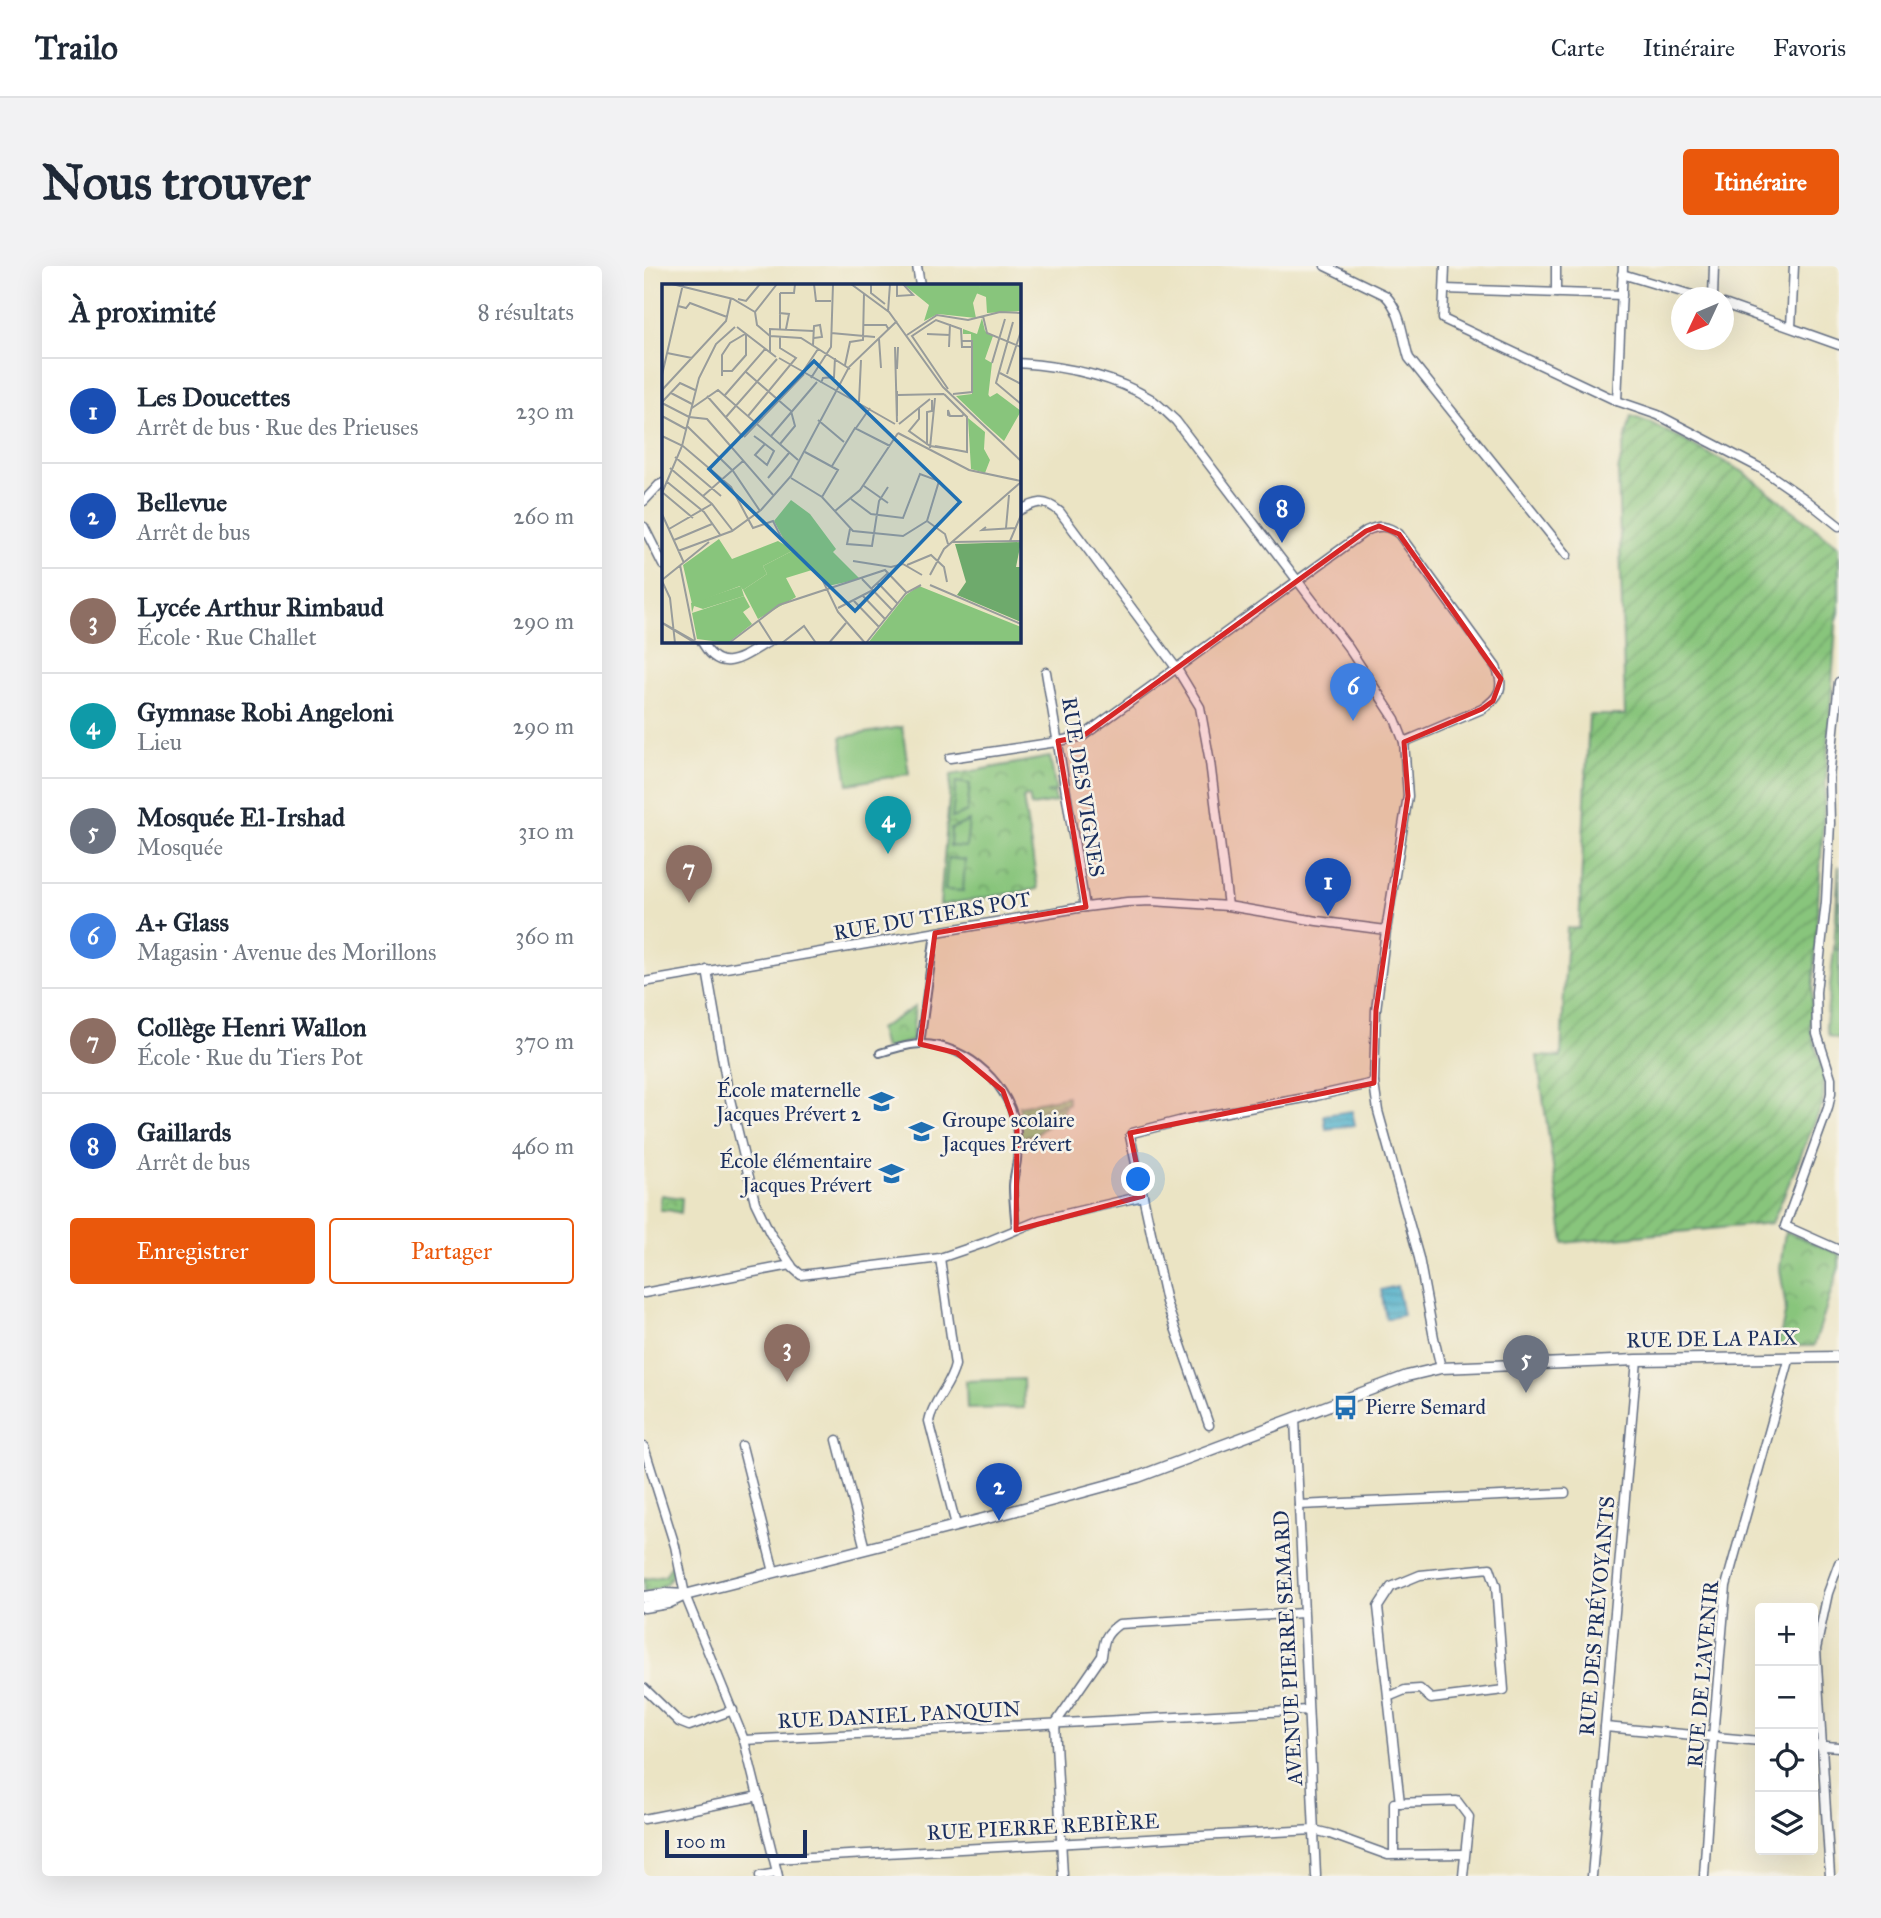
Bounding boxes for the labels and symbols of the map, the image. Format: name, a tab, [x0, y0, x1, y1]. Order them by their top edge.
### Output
inset map	[662, 284, 1020, 642]
north arrow	[1671, 287, 1734, 350]
pin: 8	[1259, 485, 1305, 543]
pin: 6	[1330, 663, 1376, 721]
street label: RUE DES VIGNES	[1056, 695, 1110, 879]
pin: 4	[865, 796, 911, 854]
pin: 7	[666, 845, 712, 903]
pin: 1	[1305, 858, 1351, 916]
street label: RUE DU TIERS POT	[831, 886, 1033, 946]
place label: École maternelle Jacques Prévert 2	[714, 1076, 862, 1127]
school or university icon: École maternelle Jacques Prévert 2	[867, 1088, 895, 1116]
place label: Groupe scolaire Jacques Prévert	[940, 1107, 1075, 1157]
school or university icon: Groupe scolaire Jacques Prévert	[908, 1118, 936, 1146]
place label: École élémentaire Jacques Prévert	[719, 1147, 873, 1198]
school or university icon: École élémentaire Jacques Prévert	[878, 1159, 906, 1187]
your location	[1121, 1162, 1155, 1196]
pin: 3	[764, 1324, 810, 1382]
street label: RUE DE LA PAIX	[1626, 1325, 1798, 1353]
pin: 5	[1503, 1335, 1549, 1393]
bus stop icon: Pierre Semard	[1331, 1393, 1359, 1421]
place label: Pierre Semard	[1365, 1394, 1486, 1420]
pin: 2	[976, 1463, 1022, 1521]
street label: RUE DES PRÉVOYANTS	[1573, 1495, 1620, 1737]
street label: AVENUE PIERRE SEMARD	[1268, 1510, 1308, 1787]
street label: RUE DE L'AVENIR	[1682, 1578, 1724, 1769]
street label: RUE DANIEL PANQUIN	[777, 1696, 1022, 1734]
street label: RUE PIERRE REBIÈRE	[926, 1807, 1160, 1846]
scale bar	[665, 1827, 807, 1859]

